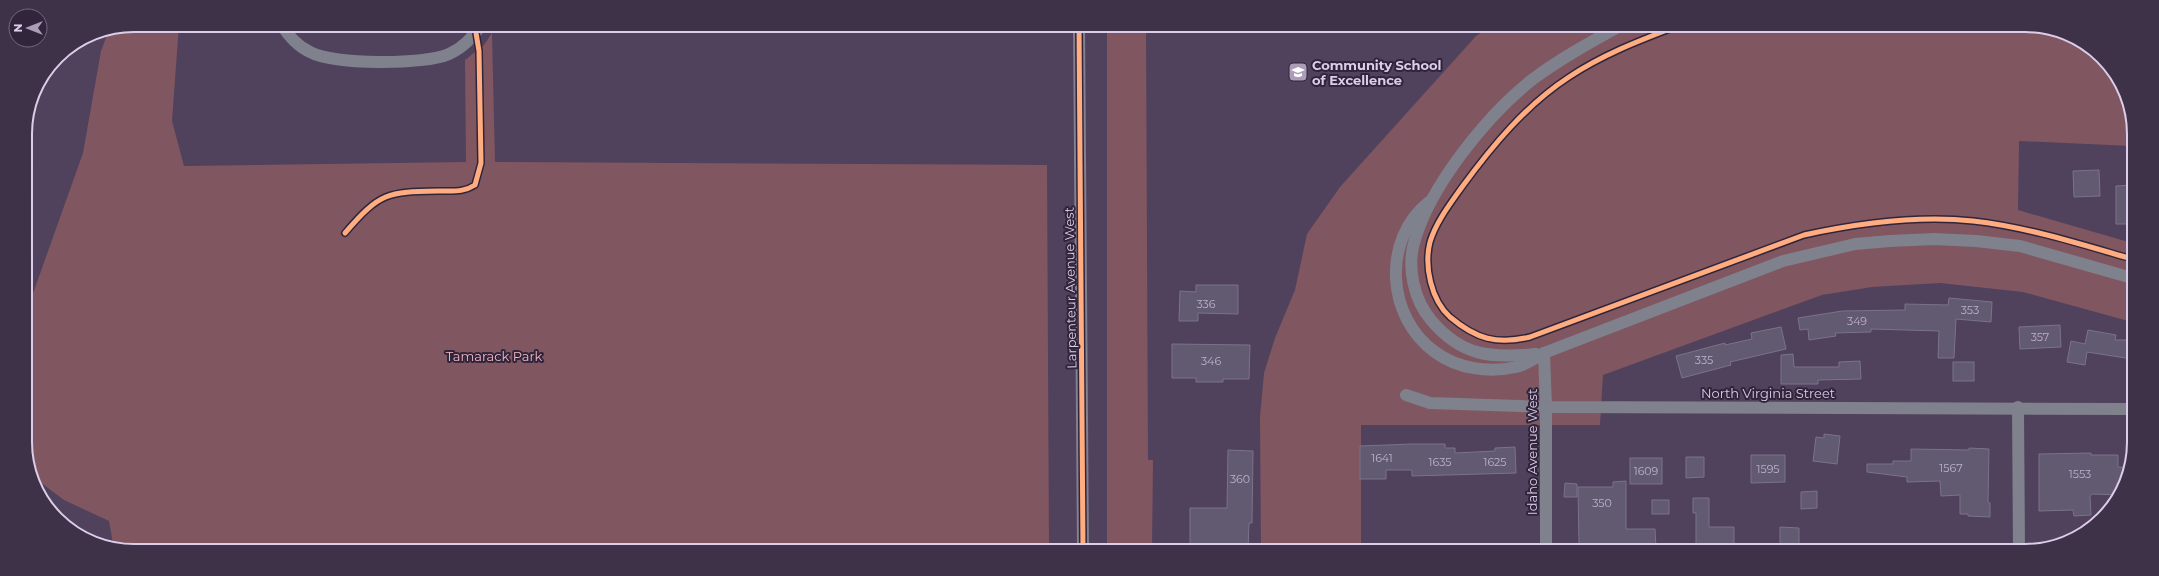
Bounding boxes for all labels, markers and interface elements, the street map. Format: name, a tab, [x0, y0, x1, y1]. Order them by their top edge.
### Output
north arrow	[8, 8, 48, 48]
text: N	[11, 24, 25, 32]
place label: Community School of Excellence	[1312, 57, 1442, 88]
school or university icon: Community School of Excellence	[1287, 61, 1309, 83]
street label: Larpenteur Avenue West	[1061, 207, 1079, 369]
house number: 336	[1196, 297, 1216, 311]
house number: 353	[1961, 303, 1979, 317]
house number: 349	[1847, 314, 1867, 328]
house number: 357	[2031, 330, 2049, 344]
park label: Tamarack Park	[446, 348, 543, 364]
house number: 335	[1695, 353, 1713, 367]
house number: 346	[1201, 354, 1221, 368]
street label: North Virginia Street	[1701, 385, 1835, 401]
street label: Idaho Avenue West	[1524, 389, 1540, 515]
house number: 1641	[1371, 451, 1393, 465]
house number: 1635	[1429, 455, 1452, 469]
house number: 1625	[1483, 455, 1507, 469]
house number: 1567	[1939, 461, 1963, 475]
house number: 1595	[1756, 462, 1780, 476]
house number: 1609	[1634, 464, 1659, 478]
house number: 1553	[2069, 467, 2091, 481]
house number: 360	[1230, 472, 1250, 486]
house number: 350	[1592, 496, 1612, 510]

